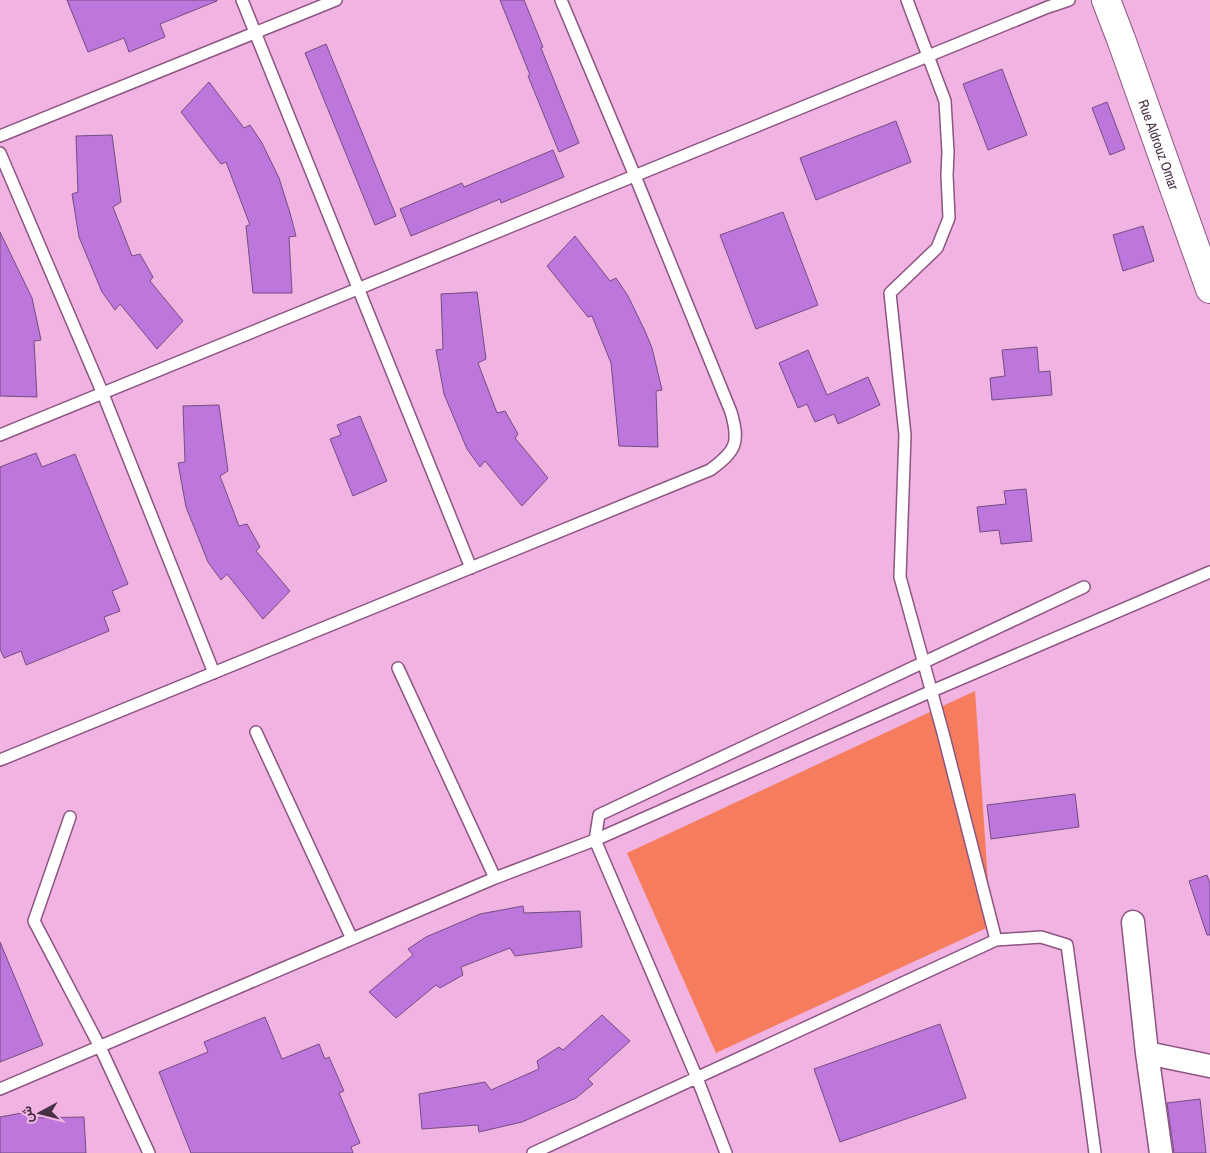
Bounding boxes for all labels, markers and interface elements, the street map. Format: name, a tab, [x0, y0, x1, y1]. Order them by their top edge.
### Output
street label: Rue Aldrouz Omar	[1134, 97, 1183, 192]
north arrow	[15, 1088, 65, 1138]
text: ش	[17, 1105, 37, 1124]

